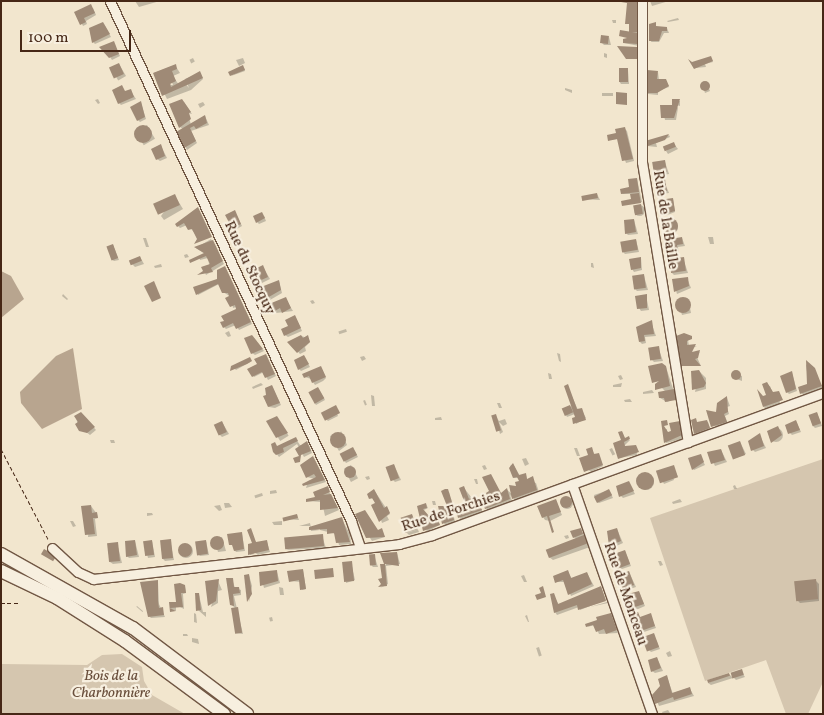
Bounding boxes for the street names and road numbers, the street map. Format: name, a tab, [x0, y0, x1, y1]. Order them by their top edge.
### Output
street label: Rue de la Baille	[648, 169, 682, 271]
street label: Rue du Stocquy	[219, 218, 279, 318]
street label: Rue de Forchies	[399, 488, 503, 536]
street label: Rue de Monceau	[599, 540, 651, 648]

